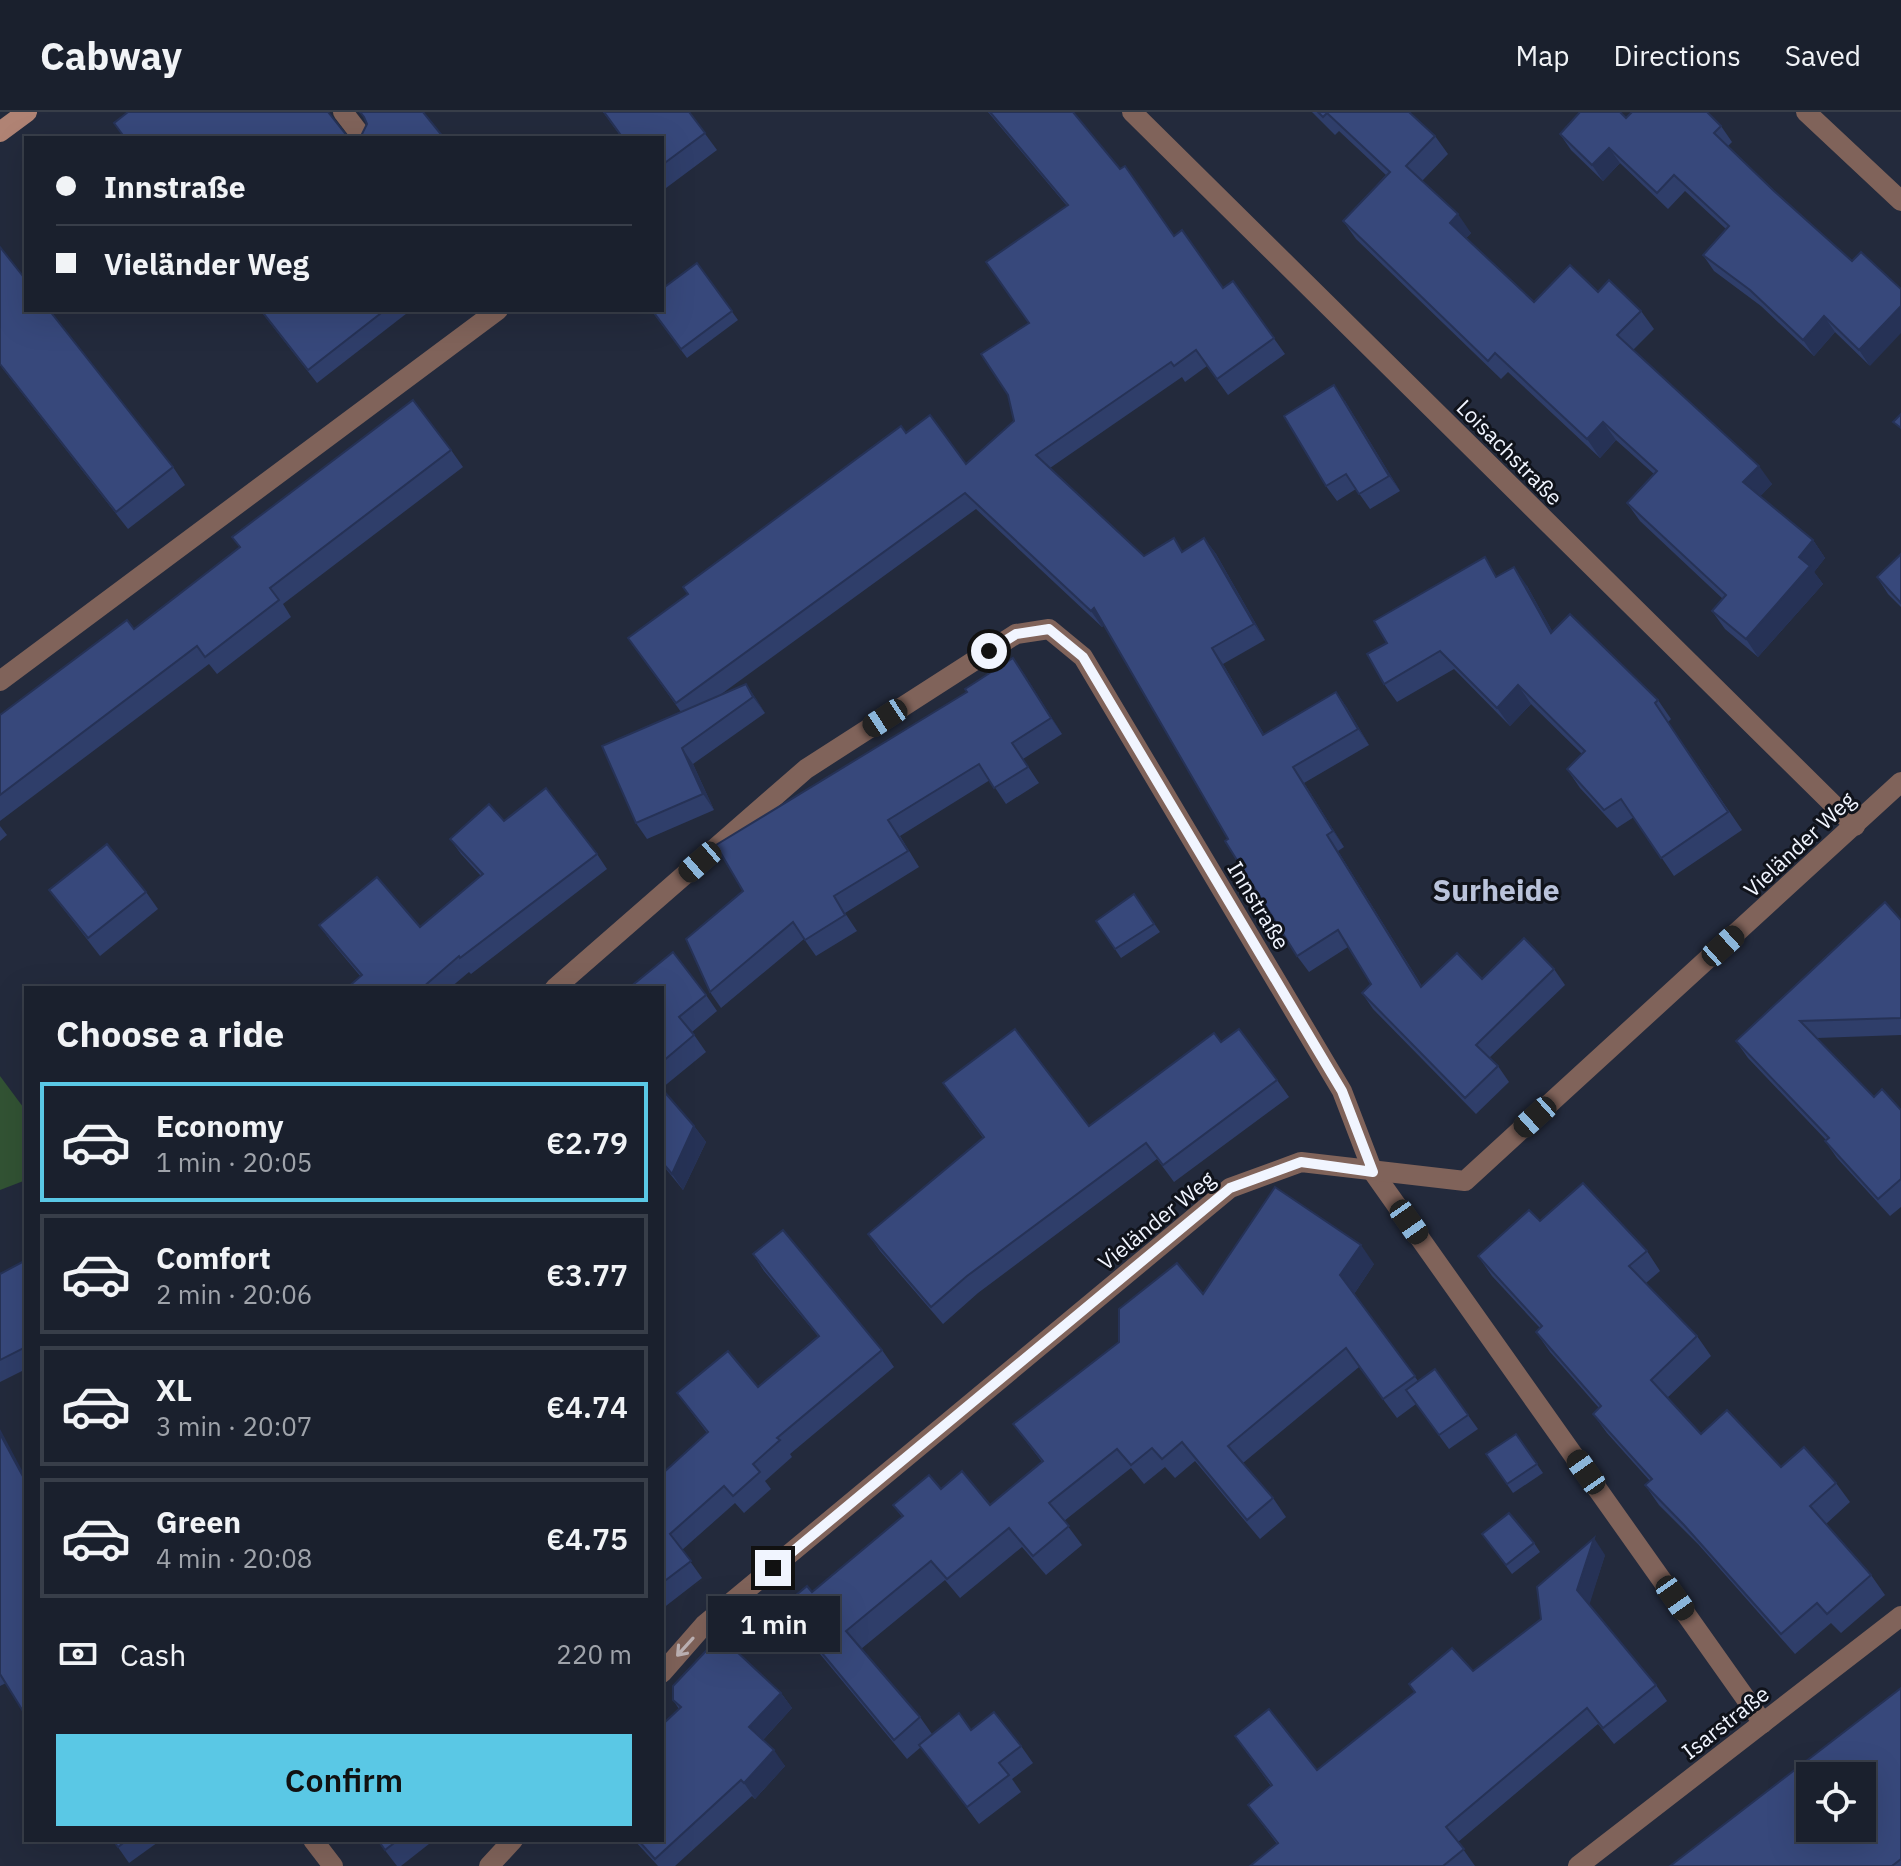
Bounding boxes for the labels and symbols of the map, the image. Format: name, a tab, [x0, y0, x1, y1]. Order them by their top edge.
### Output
street label: Loisachstraße	[1451, 393, 1569, 511]
route start	[971, 633, 1007, 669]
car	[858, 695, 912, 741]
street label: Vieländer Weg	[1737, 785, 1861, 903]
car	[674, 837, 726, 887]
street label: Innstraße	[1221, 856, 1297, 954]
district label: Surheide	[1432, 870, 1560, 909]
car	[1697, 921, 1749, 971]
car	[1509, 1092, 1561, 1142]
street label: Vieländer Weg	[1092, 1164, 1221, 1276]
car	[1385, 1195, 1433, 1249]
car	[1562, 1445, 1610, 1499]
route end	[755, 1550, 791, 1586]
car	[1651, 1571, 1699, 1625]
callout: 1 min	[707, 1596, 839, 1652]
one-way arrow	[676, 1637, 694, 1657]
street label: Isarstraße	[1675, 1679, 1775, 1765]

